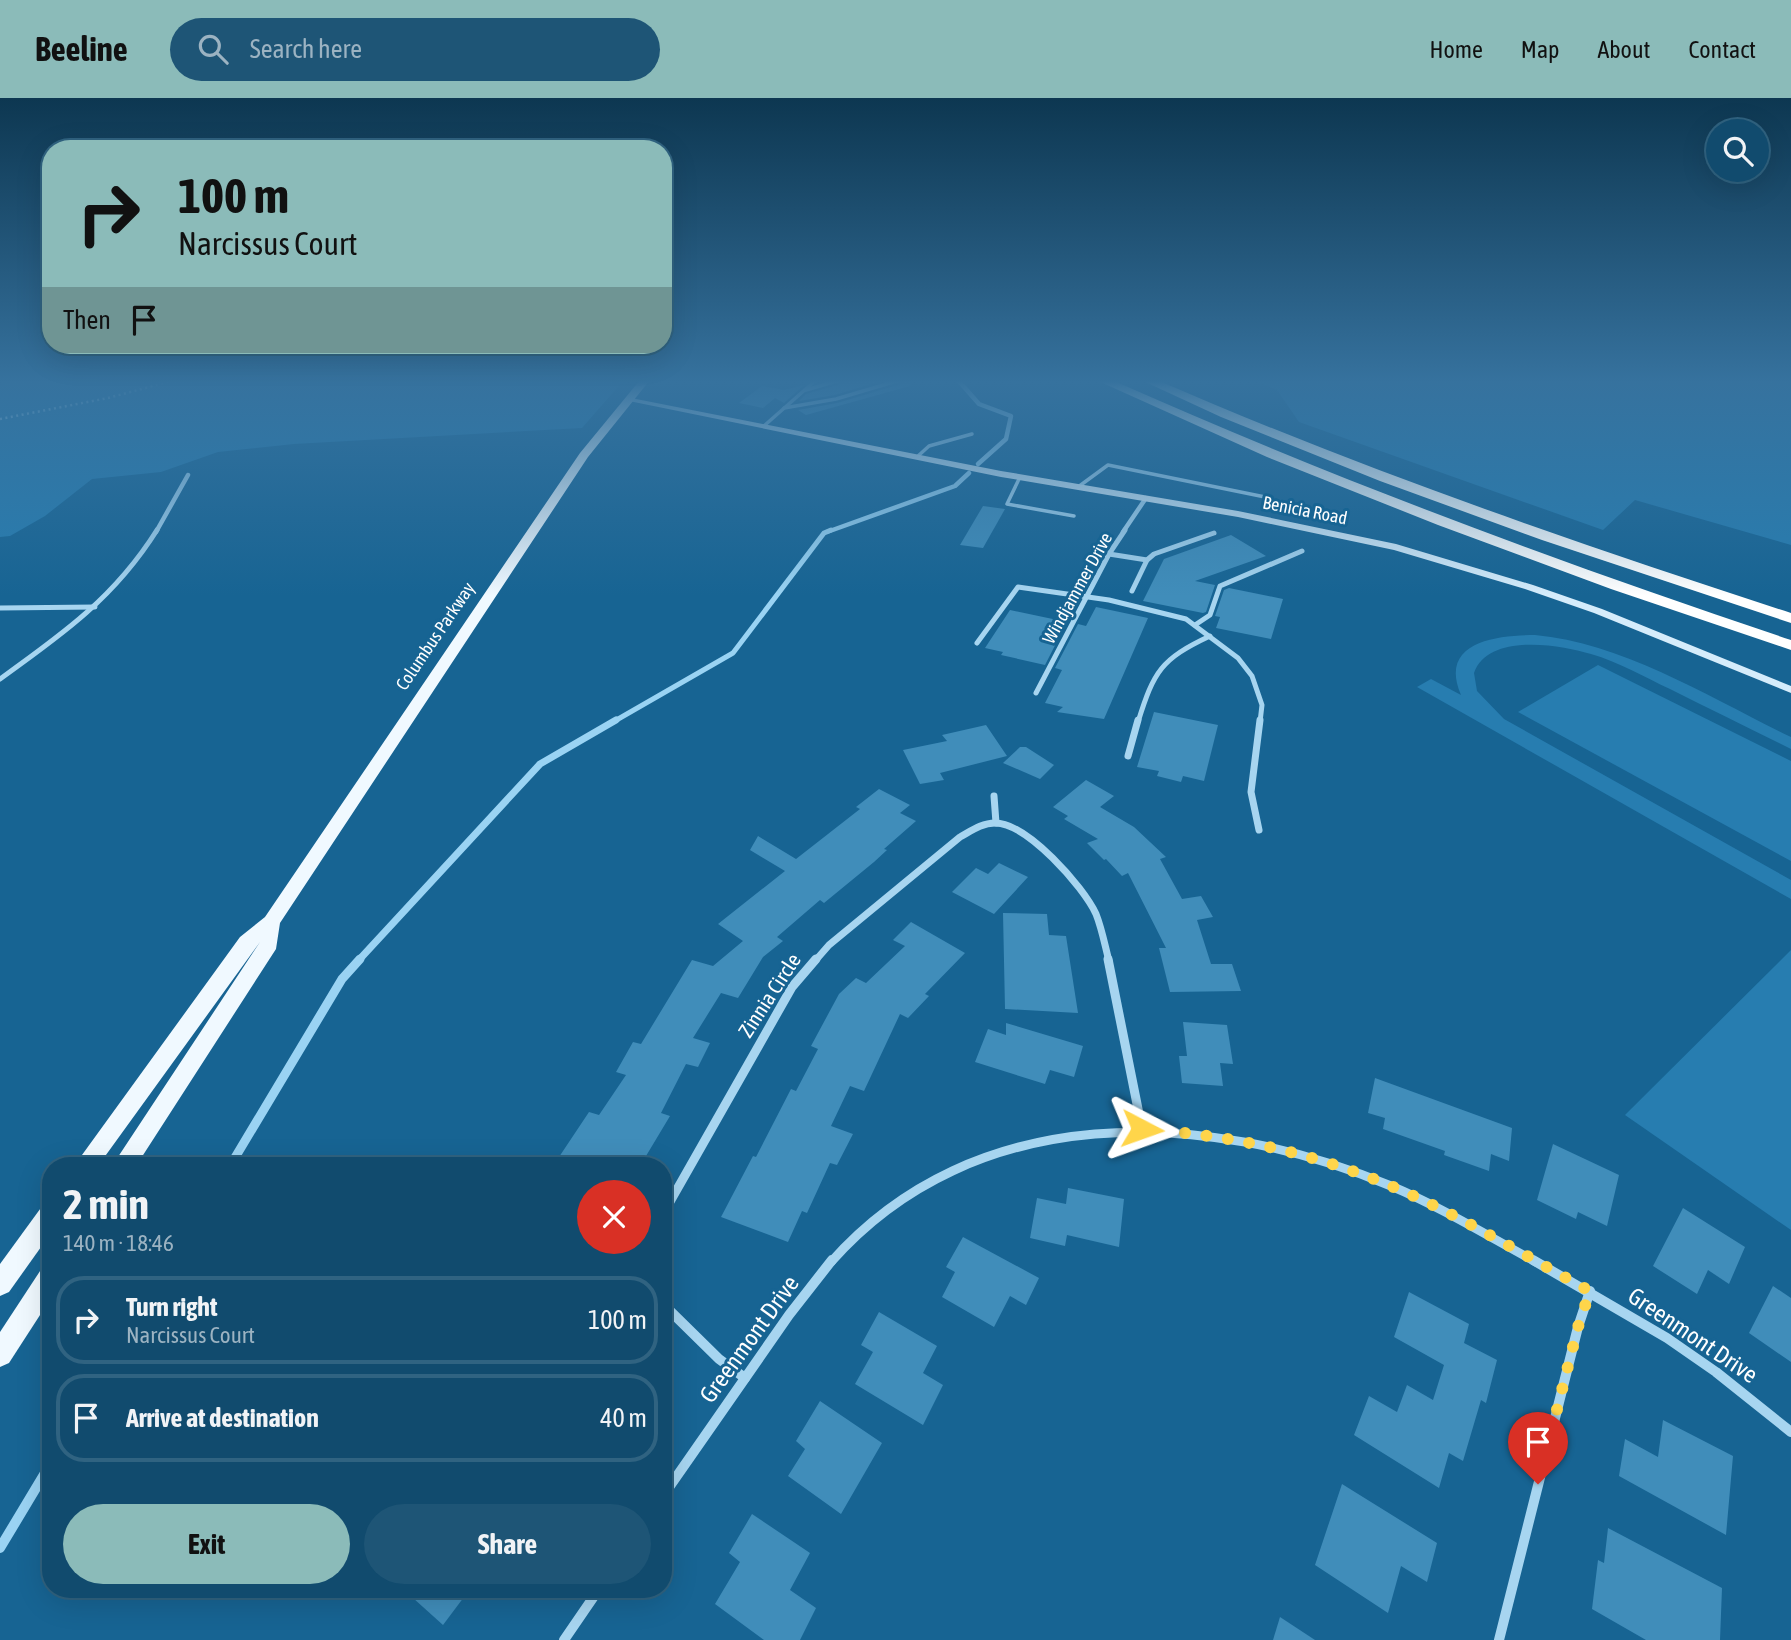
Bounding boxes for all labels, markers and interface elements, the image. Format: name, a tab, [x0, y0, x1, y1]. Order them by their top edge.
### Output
search box	[170, 18, 660, 81]
text: Beeline	[35, 30, 128, 68]
icon: search	[194, 30, 232, 68]
text: Search here	[250, 34, 362, 64]
text: Home	[1429, 36, 1483, 63]
text: Map	[1521, 36, 1559, 63]
text: About	[1597, 36, 1650, 63]
text: Contact	[1688, 36, 1756, 63]
map controls	[1706, 119, 1769, 182]
button: search	[1706, 119, 1769, 182]
text: 100 m	[178, 167, 289, 223]
icon: right	[63, 168, 154, 259]
text: Narcissus Court	[178, 225, 357, 262]
icon: arrive	[125, 301, 163, 339]
text: Then	[63, 305, 111, 335]
street label: Benicia Road	[1261, 492, 1349, 528]
street label: Windjammer Drive	[1038, 529, 1116, 647]
street label: Columbus Parkway	[391, 578, 479, 694]
street label: Zinnia Circle	[733, 949, 805, 1041]
position arrow	[1105, 1092, 1179, 1166]
text: 2 min	[63, 1180, 149, 1228]
button: close	[577, 1180, 651, 1254]
text: 140 m · 18:46	[63, 1230, 174, 1256]
street label: Greenmont Drive	[694, 1270, 804, 1408]
street label: Greenmont Drive	[1623, 1282, 1763, 1388]
text: Turn right	[126, 1292, 217, 1322]
icon: right	[67, 1301, 105, 1339]
text: 100 m	[588, 1305, 647, 1335]
text: Narcissus Court	[126, 1322, 255, 1348]
icon: arrive	[67, 1399, 105, 1437]
text: Arrive at destination	[126, 1403, 319, 1433]
text: 40 m	[600, 1403, 647, 1433]
pin	[1508, 1412, 1568, 1484]
icon: arrive	[1519, 1423, 1557, 1461]
button: Exit	[63, 1504, 350, 1584]
button: Share	[364, 1504, 651, 1584]

